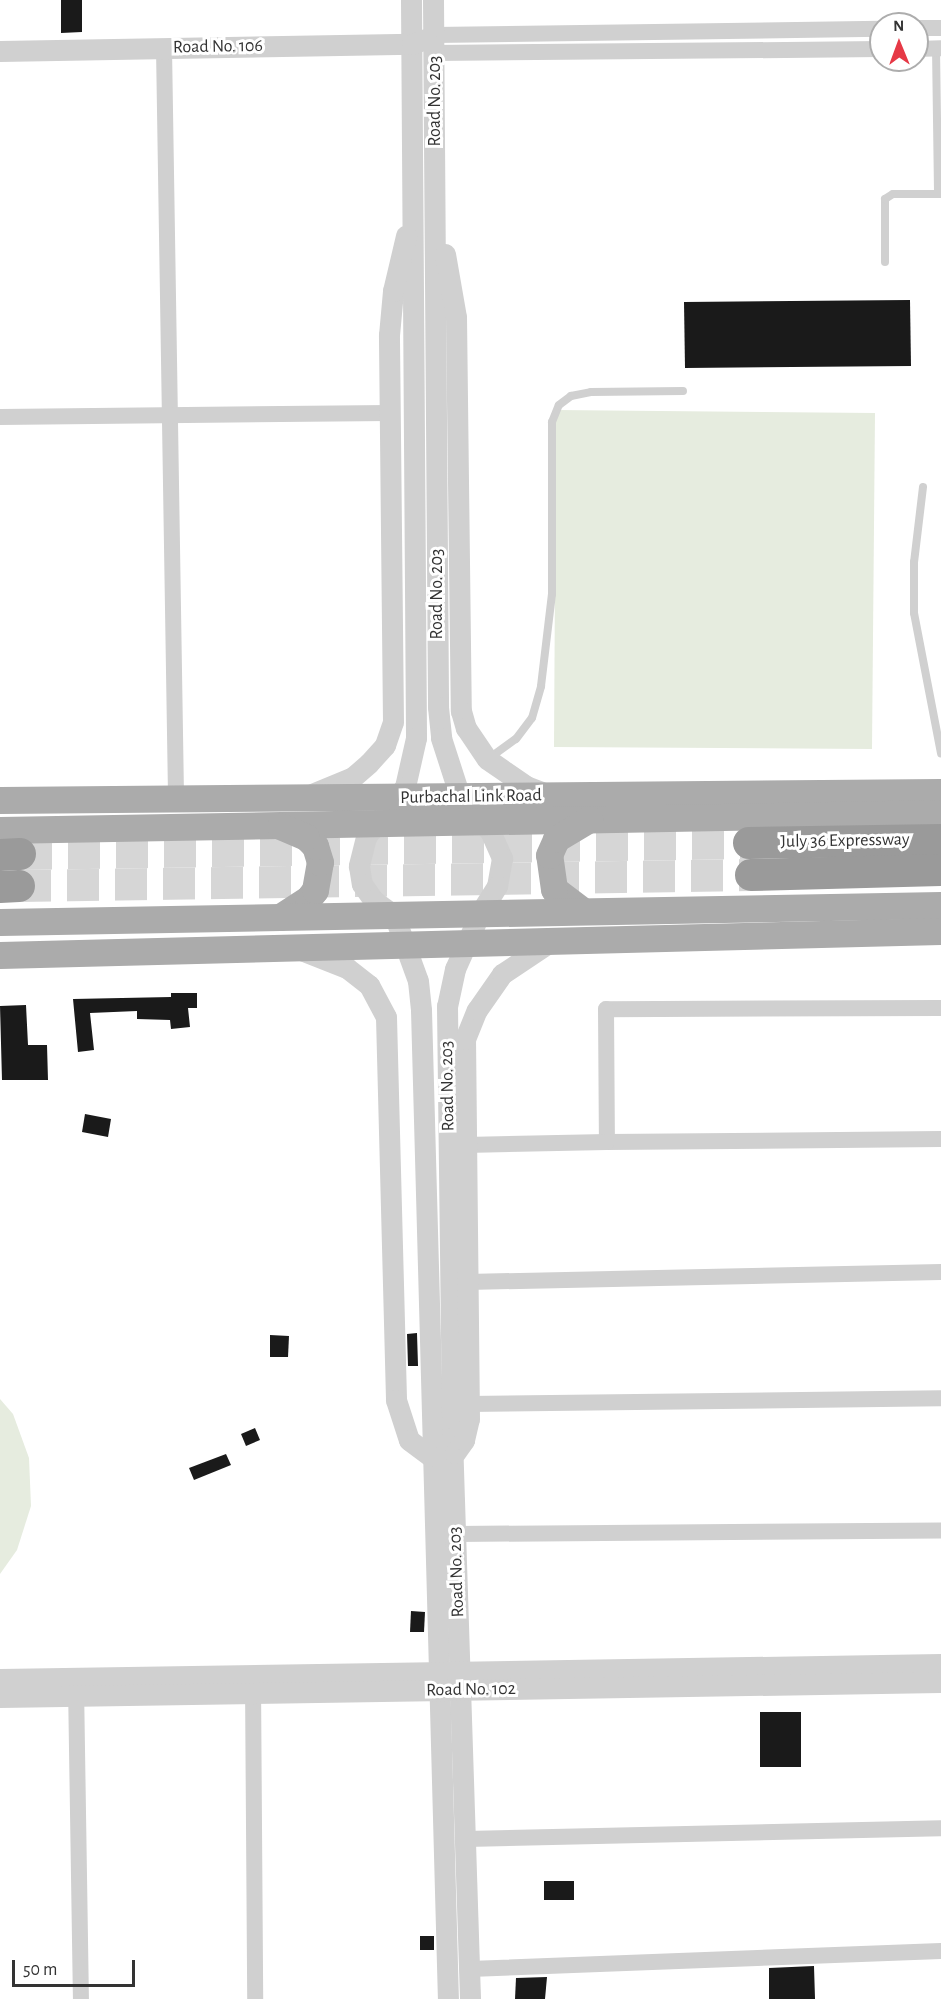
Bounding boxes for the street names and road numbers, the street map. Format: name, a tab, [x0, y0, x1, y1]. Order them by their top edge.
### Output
street label: Road No. 106	[173, 35, 263, 59]
street label: Road No. 203	[424, 56, 446, 146]
street label: Road No. 203	[426, 549, 448, 639]
street label: Purbachal Link Road	[400, 785, 542, 809]
street label: July 36 Expressway	[780, 829, 910, 853]
street label: Road No. 203	[436, 1040, 460, 1132]
street label: Road No. 203	[445, 1526, 469, 1618]
street label: Road No. 102	[426, 1678, 516, 1702]

